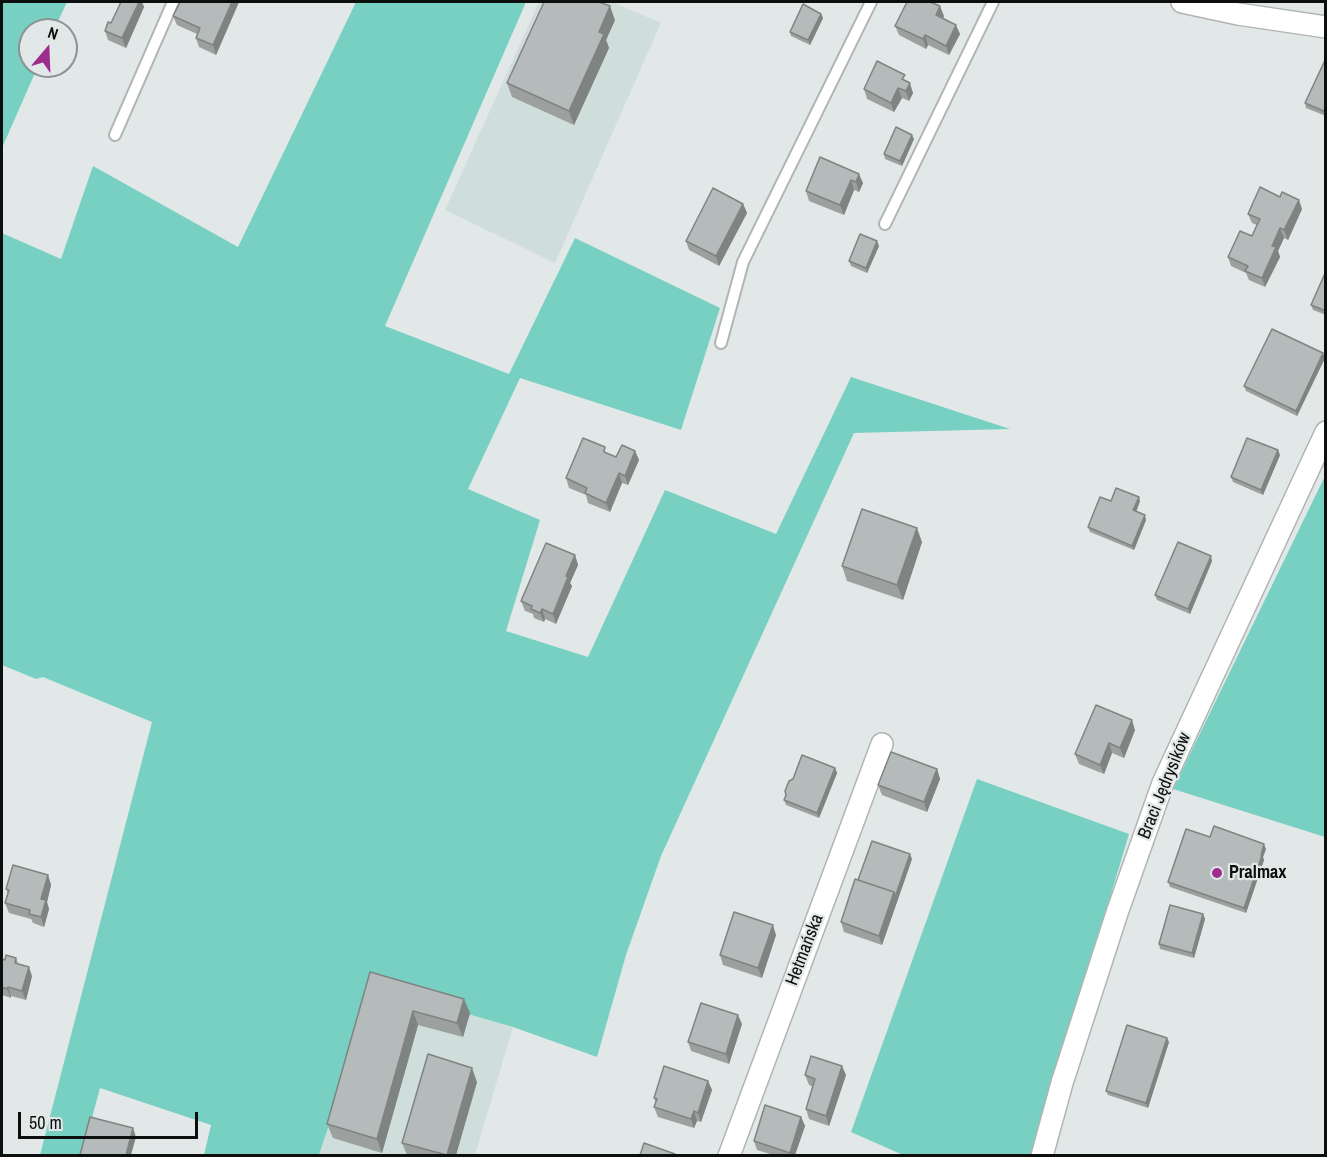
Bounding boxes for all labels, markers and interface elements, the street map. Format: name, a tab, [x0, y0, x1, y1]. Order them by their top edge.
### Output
north arrow	[18, 18, 78, 78]
text: N	[45, 21, 61, 45]
street label: Braci Jędrysików	[1134, 730, 1196, 842]
place label: Pralmax	[1229, 862, 1286, 884]
marker: Pralmax	[1210, 866, 1224, 880]
street label: Hetmańska	[782, 911, 828, 989]
scale bar	[21, 1100, 201, 1138]
text: 50 m	[29, 1110, 62, 1135]

